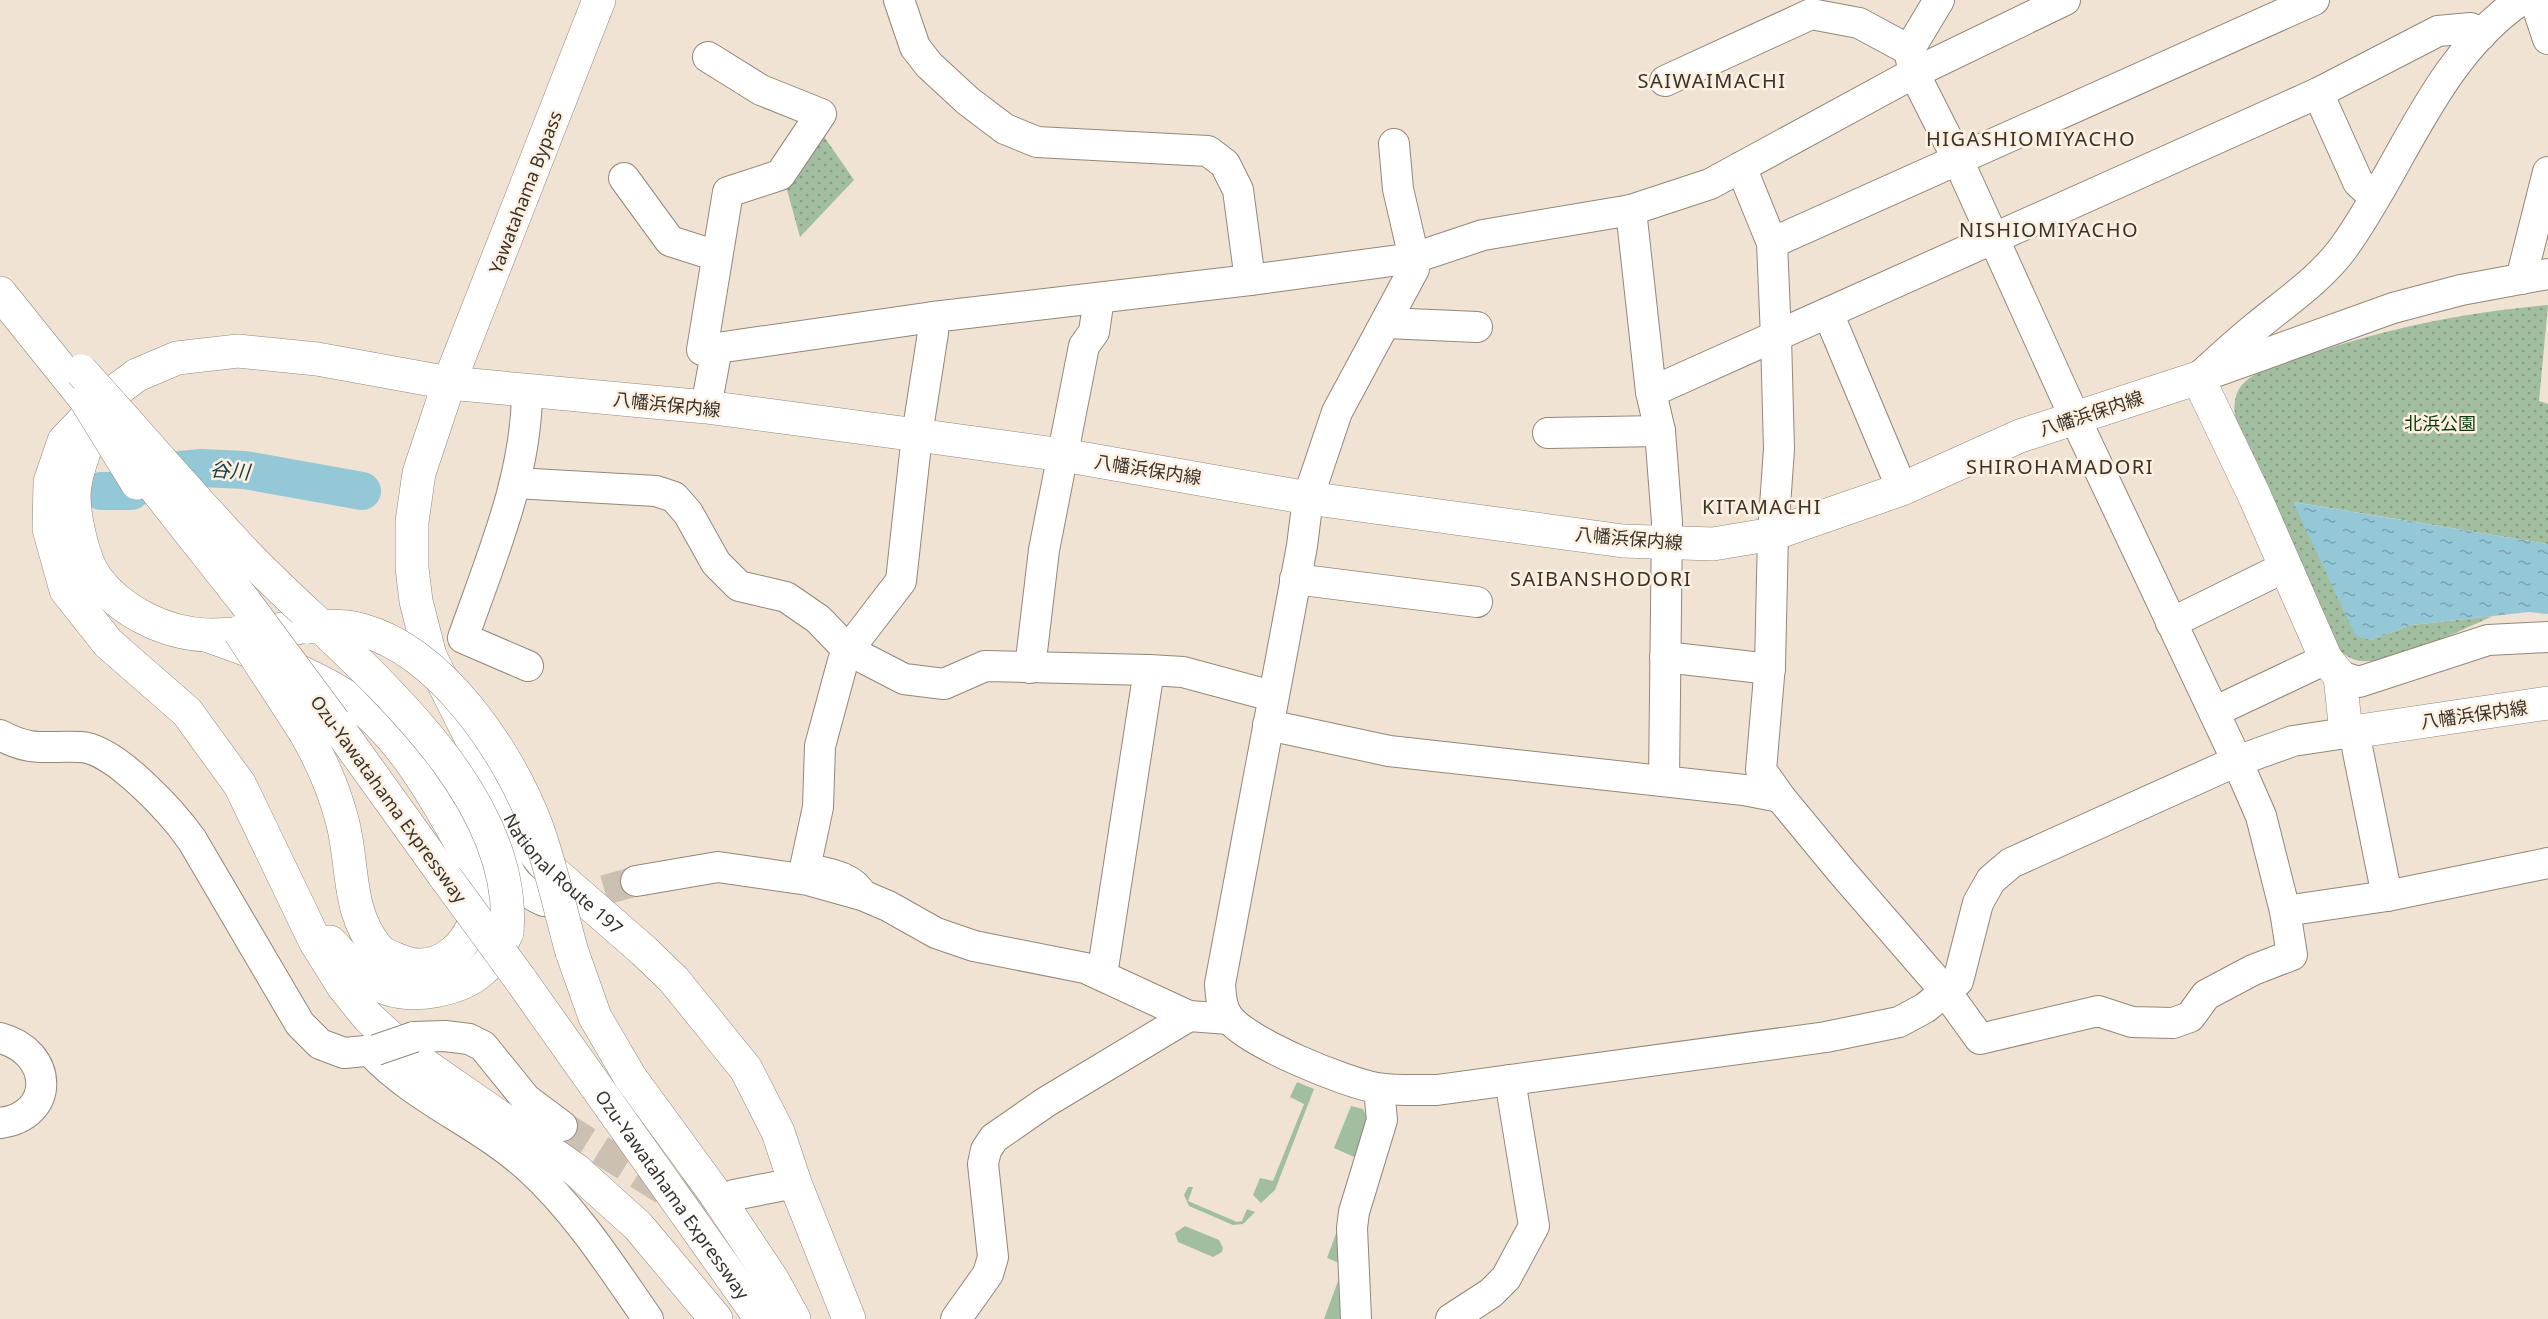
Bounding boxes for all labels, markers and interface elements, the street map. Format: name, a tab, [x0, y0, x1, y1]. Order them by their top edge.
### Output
district label: SAIWAIMACHI	[1637, 67, 1787, 94]
street label: Yawatahama Bypass	[483, 107, 567, 277]
district label: HIGASHIOMIYACHO	[1926, 125, 2136, 152]
district label: NISHIOMIYACHO	[1959, 216, 2139, 243]
street label: 八幡浜保内線	[2036, 385, 2146, 441]
street label: 八幡浜保内線	[612, 386, 722, 422]
park label: 北浜公園	[2404, 411, 2476, 435]
street label: 八幡浜保内線	[1093, 449, 1203, 489]
district label: SHIROHAMADORI	[1966, 453, 2154, 480]
water label: 谷川	[209, 455, 253, 485]
district label: KITAMACHI	[1702, 493, 1822, 520]
street label: 八幡浜保内線	[1574, 521, 1684, 555]
district label: SAIBANSHODORI	[1510, 565, 1692, 592]
street label: Ozu-Yawatahama Expressway	[306, 690, 473, 908]
street label: 八幡浜保内線	[2419, 695, 2529, 733]
street label: National Route 197	[499, 809, 628, 939]
street label: Ozu-Yawatahama Expressway	[590, 1085, 756, 1304]

